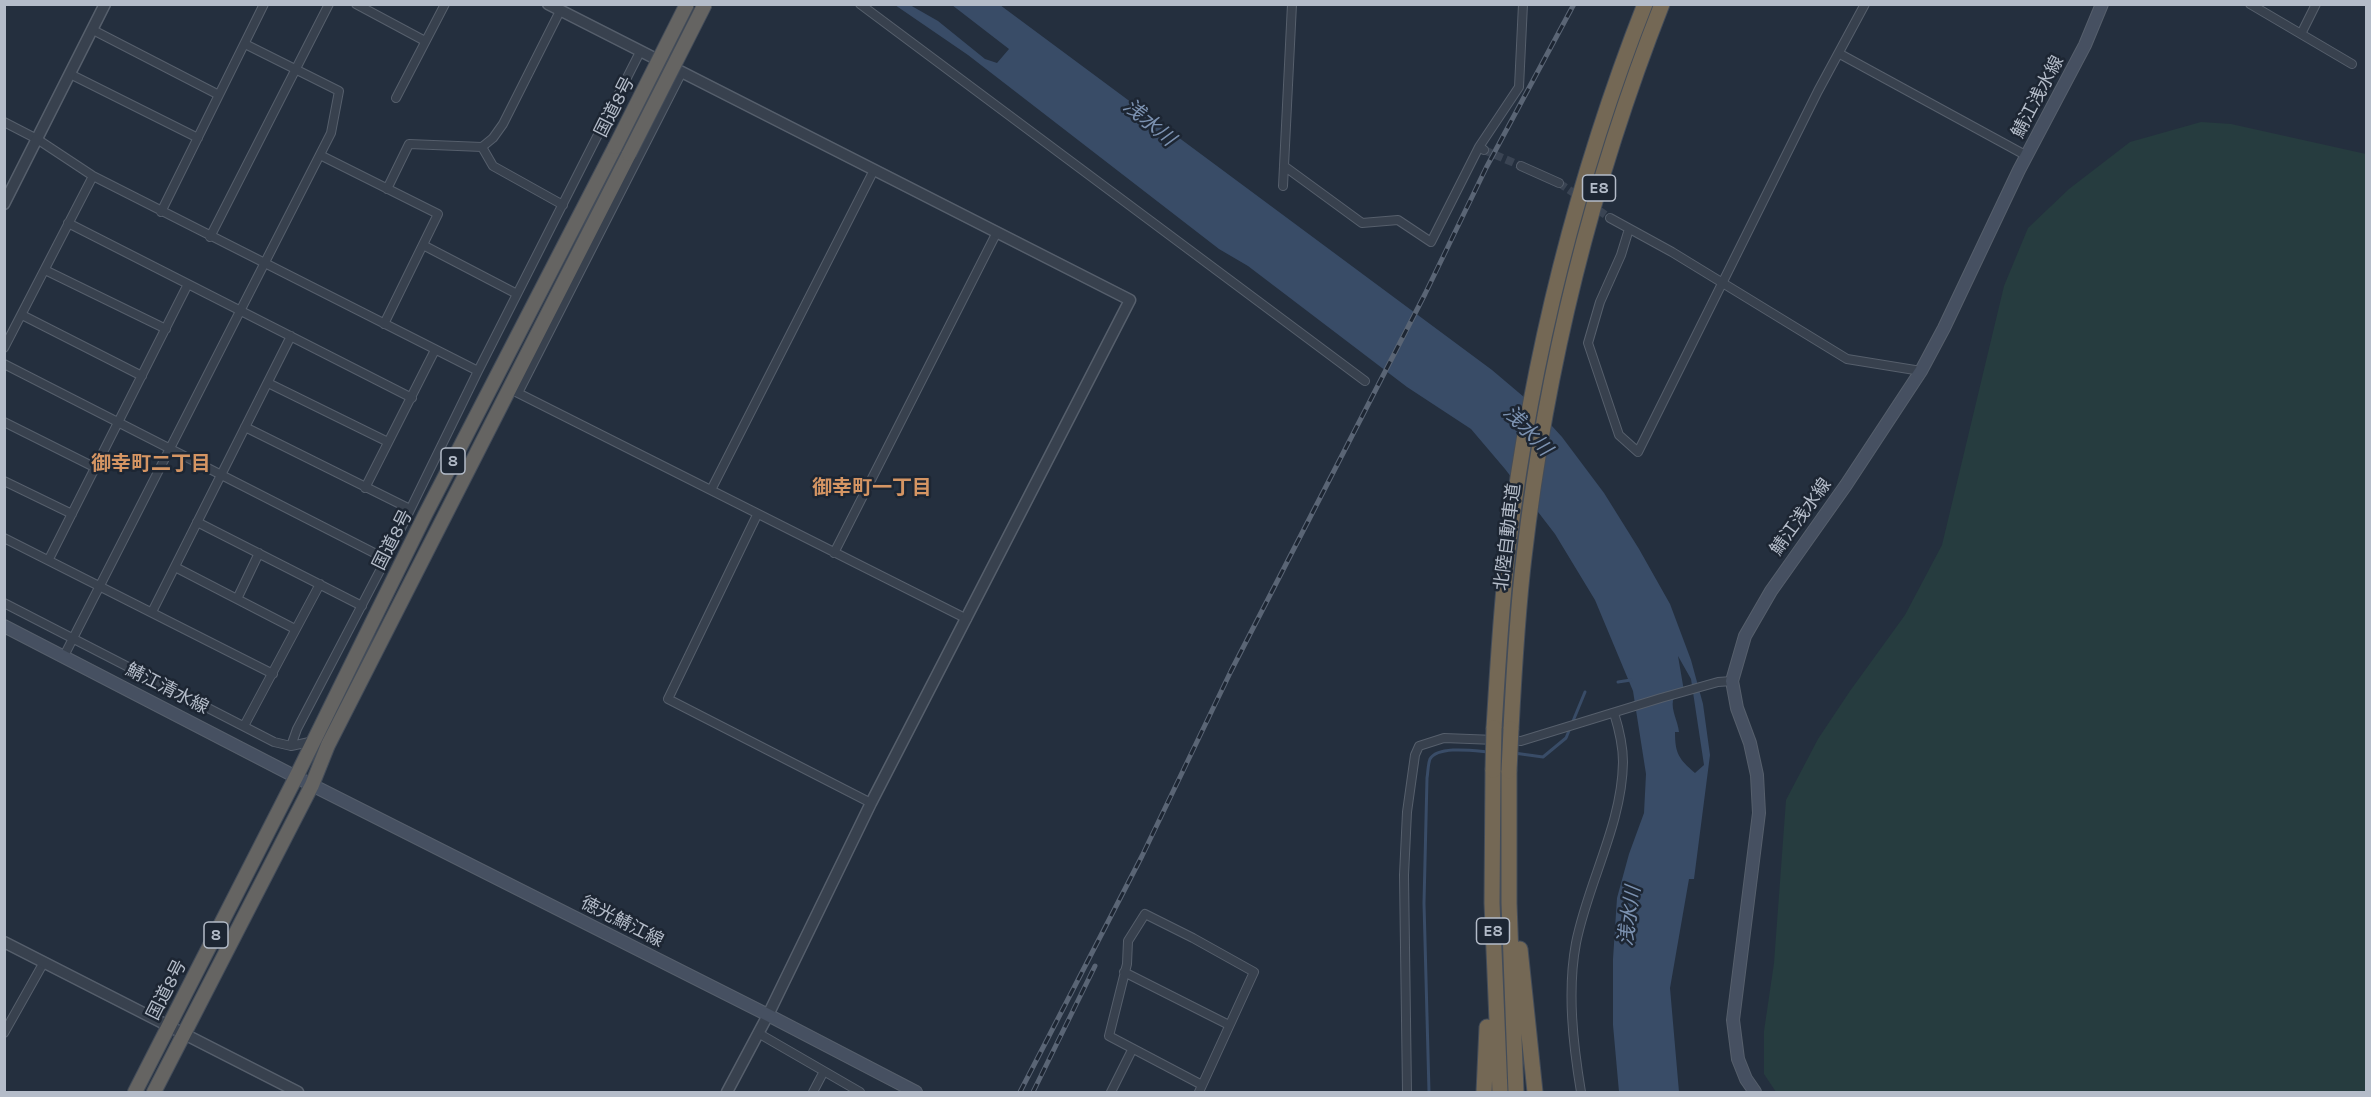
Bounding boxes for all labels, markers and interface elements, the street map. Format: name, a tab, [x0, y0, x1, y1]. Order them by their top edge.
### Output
street label: 鯖江浅水線	[2007, 52, 2069, 142]
street label: 国道8号	[591, 73, 639, 141]
water label: 浅水川	[1118, 95, 1180, 151]
road number: E8	[1582, 175, 1616, 201]
water label: 浅水川	[1498, 401, 1556, 461]
road number: 8	[441, 448, 465, 474]
district label: 御幸町二丁目	[91, 452, 211, 476]
street label: 鯖江浅水線	[1766, 474, 1836, 560]
district label: 御幸町一丁目	[812, 476, 932, 500]
street label: 北陸自動車道	[1491, 482, 1525, 592]
street label: 国道8号	[369, 506, 417, 574]
street label: 鯖江清水線	[122, 659, 212, 719]
water label: 浅水川	[1614, 885, 1646, 947]
street label: 徳光鯖江線	[577, 892, 667, 952]
road number: E8	[1476, 918, 1510, 944]
road number: 8	[204, 922, 228, 948]
street label: 国道8号	[143, 956, 191, 1024]

